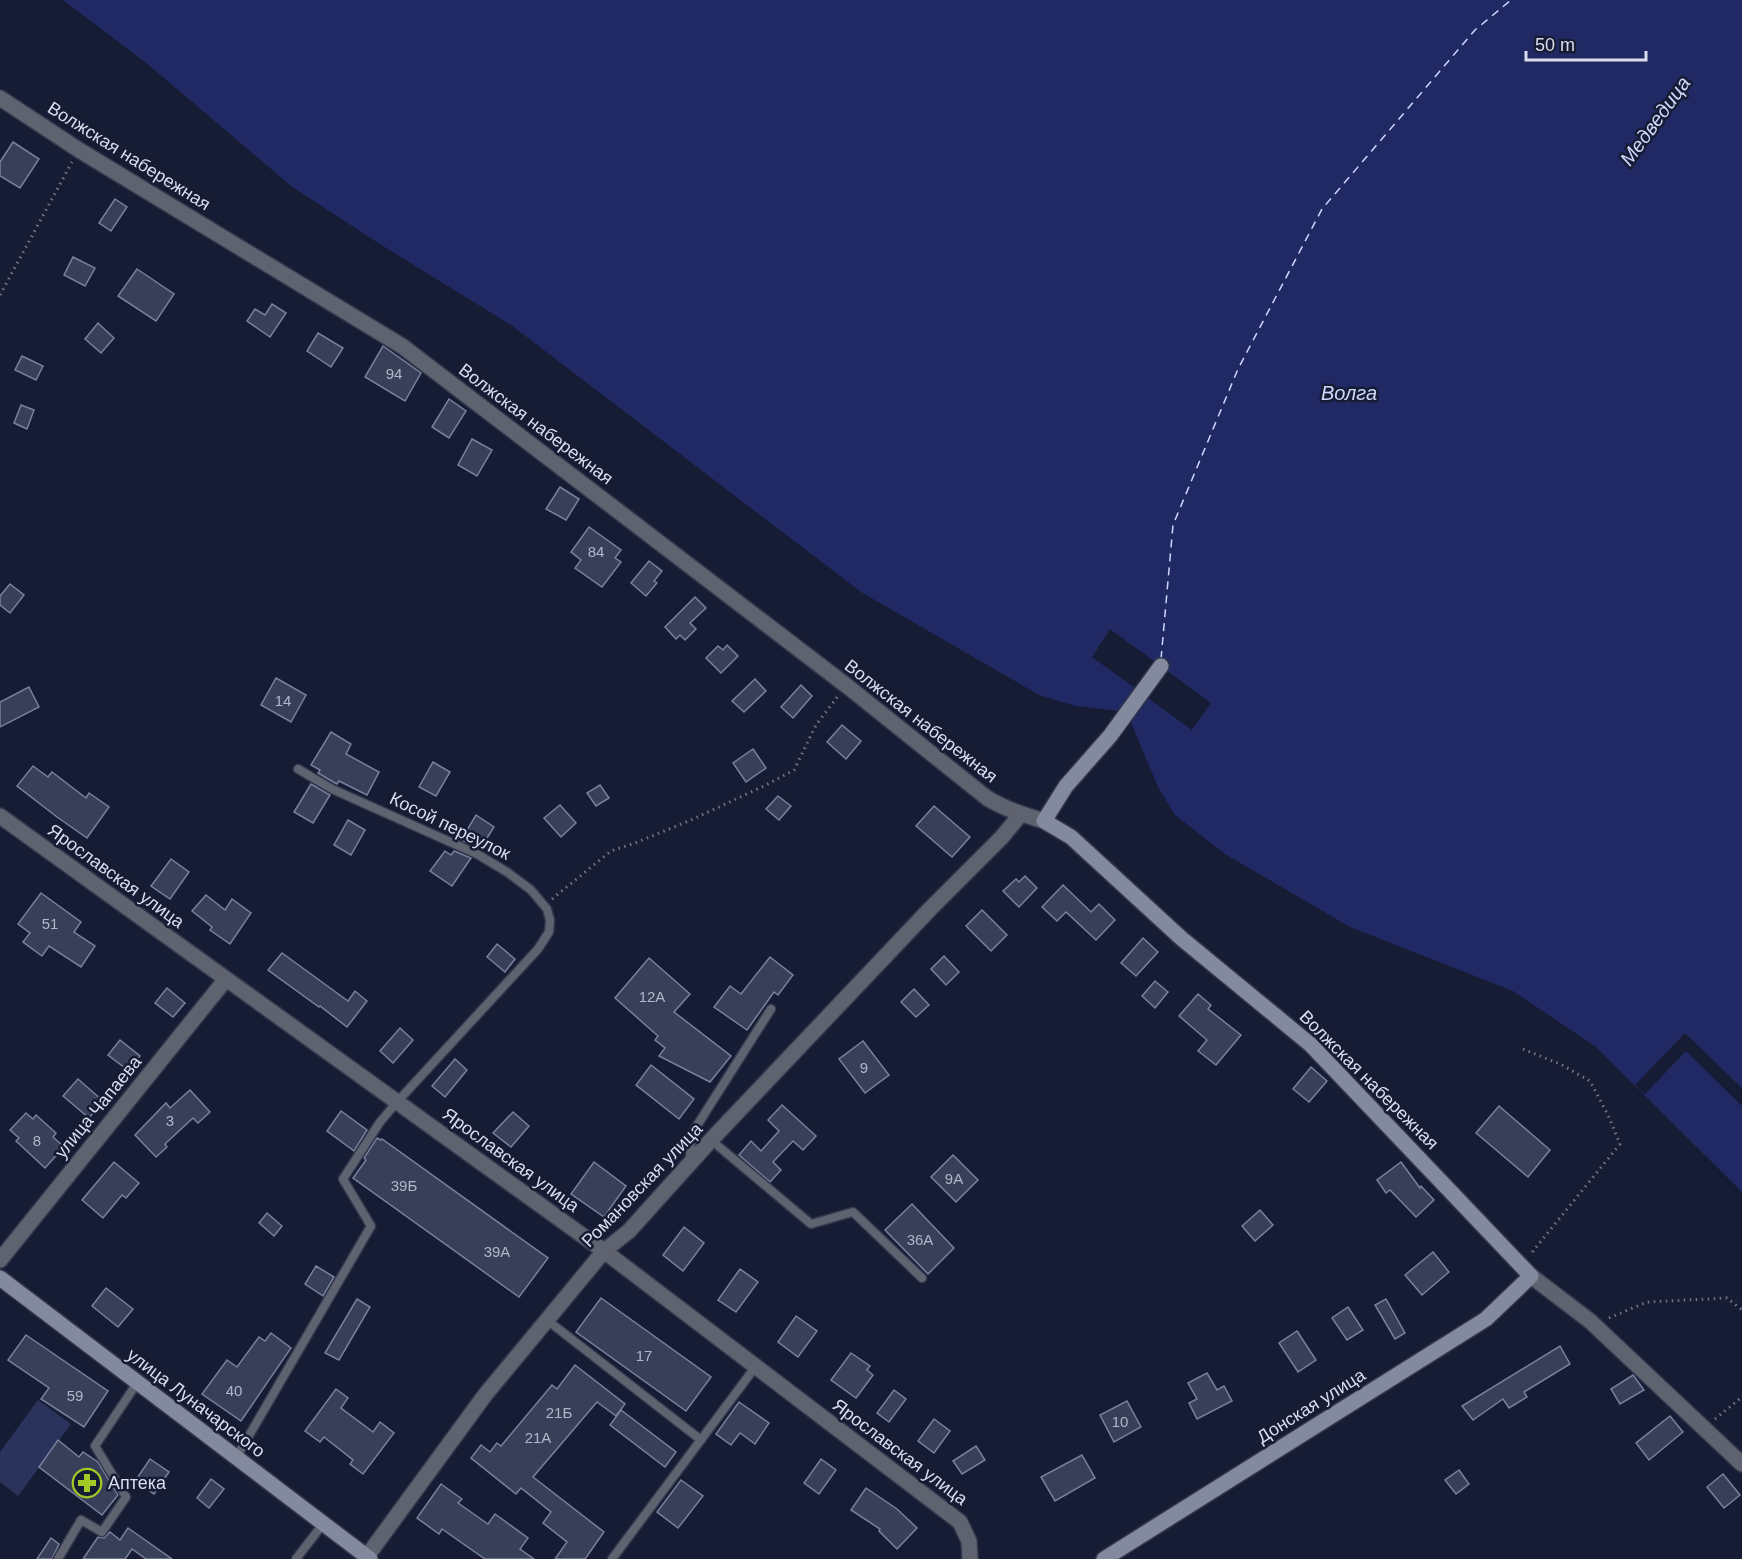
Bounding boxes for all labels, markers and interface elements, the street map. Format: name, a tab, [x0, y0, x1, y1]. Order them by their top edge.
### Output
scale bar	[1526, 24, 1646, 62]
text: 50 m	[1535, 35, 1575, 55]
water label: Медведица	[1615, 72, 1695, 170]
street label: Волжская набережная	[44, 98, 214, 214]
street label: Волжская набережная	[455, 359, 617, 489]
house number: 94	[386, 365, 402, 382]
water label: Волга	[1321, 382, 1377, 404]
house number: 84	[588, 543, 604, 560]
street label: Волжская набережная	[841, 655, 1001, 787]
house number: 14	[275, 692, 291, 709]
street label: Косой переулок	[386, 788, 514, 864]
street label: Ярославская улица	[44, 820, 189, 933]
house number: 51	[42, 915, 58, 932]
house number: 12А	[639, 988, 665, 1005]
street label: Волжская набережная	[1296, 1007, 1442, 1153]
street label: улица Чапаева	[51, 1051, 146, 1162]
house number: 9	[860, 1059, 868, 1076]
street label: Ярославская улица	[439, 1104, 584, 1217]
house number: 3	[166, 1112, 174, 1129]
street label: Романовская улица	[578, 1118, 707, 1251]
house number: 8	[33, 1132, 41, 1149]
house number: 9А	[945, 1170, 963, 1187]
house number: 39Б	[391, 1177, 417, 1194]
house number: 36А	[907, 1231, 933, 1248]
house number: 39А	[484, 1243, 510, 1260]
street label: улица Луначарского	[123, 1345, 269, 1461]
house number: 17	[636, 1347, 652, 1364]
street label: Донская улица	[1253, 1364, 1370, 1447]
house number: 40	[226, 1382, 242, 1399]
house number: 59	[67, 1387, 83, 1404]
street label: Ярославская улица	[829, 1395, 972, 1510]
house number: 21Б	[546, 1404, 572, 1421]
house number: 10	[1112, 1413, 1128, 1430]
house number: 21А	[525, 1429, 551, 1446]
pharmacy icon: Аптека	[71, 1467, 103, 1499]
place label: Аптека	[108, 1473, 167, 1493]

